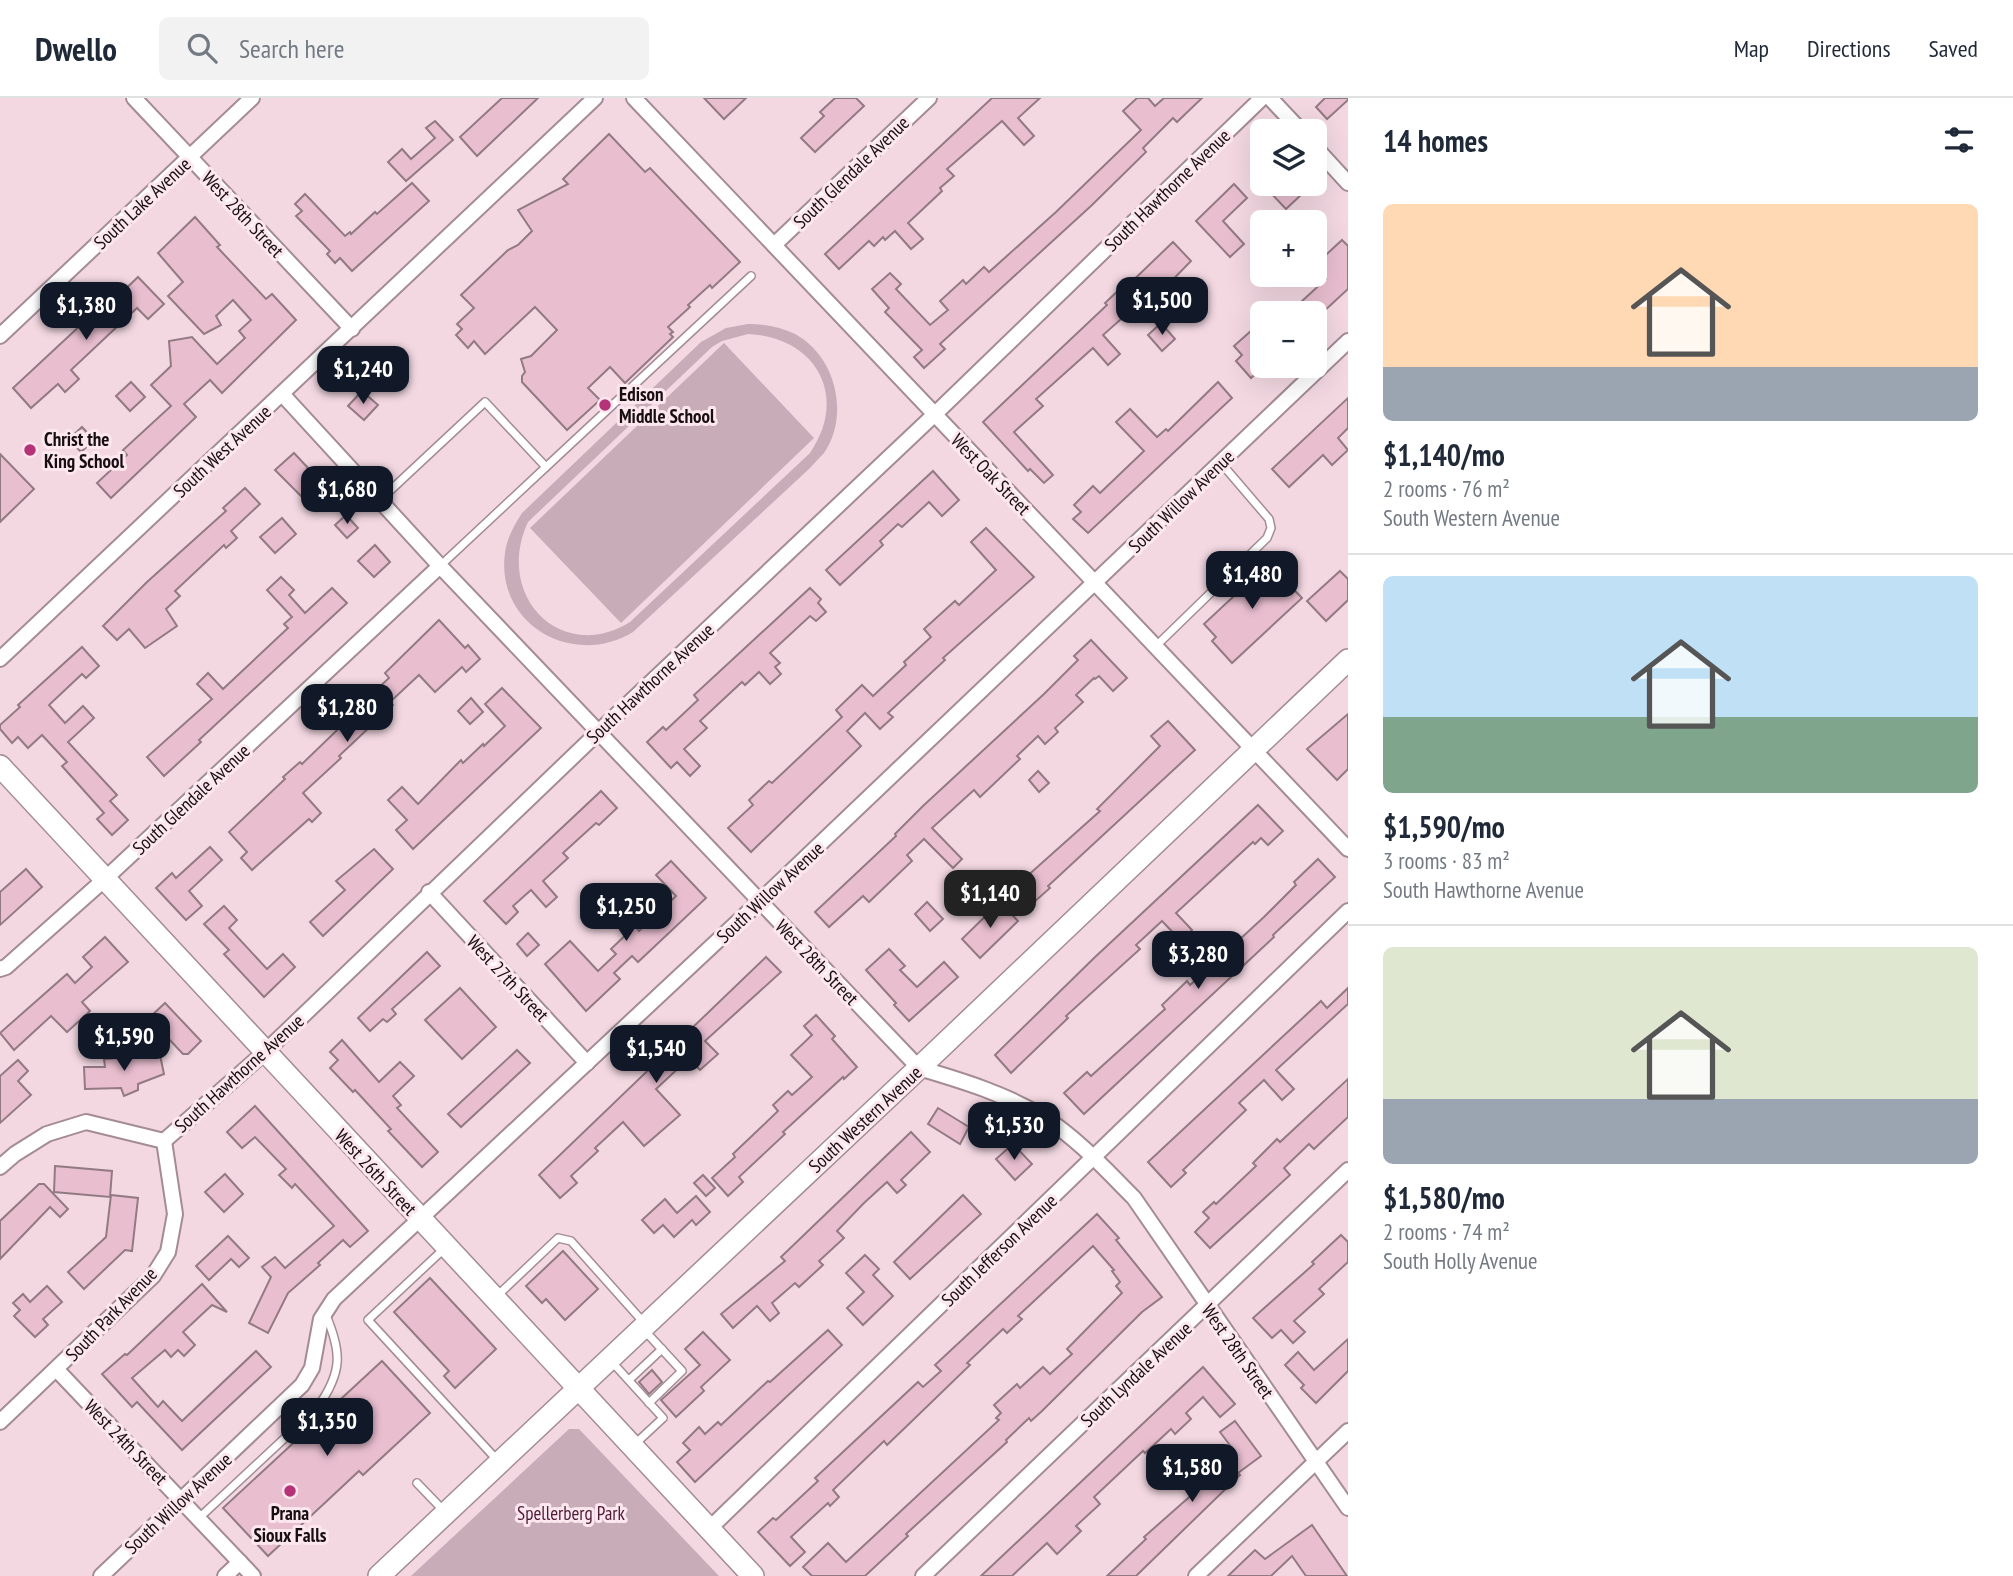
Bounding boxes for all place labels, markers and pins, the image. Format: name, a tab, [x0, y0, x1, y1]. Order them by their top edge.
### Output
pin: $1,500	[1105, 278, 1219, 337]
pin: $1,380	[29, 282, 143, 342]
pin: $1,240	[306, 346, 420, 406]
place label: Edison Middle School	[619, 382, 715, 428]
marker: Edison Middle School	[597, 397, 613, 413]
place label: Christ the King School	[44, 427, 124, 473]
marker: Christ the King School	[22, 442, 38, 458]
pin: $1,680	[290, 466, 404, 526]
pin: $1,480	[1195, 552, 1309, 611]
pin: $1,280	[290, 684, 404, 744]
pin: $1,140	[933, 870, 1047, 930]
pin: $1,250	[569, 884, 683, 943]
pin: $3,280	[1141, 932, 1255, 991]
pin: $1,590	[67, 1014, 181, 1073]
pin: $1,540	[599, 1026, 713, 1085]
pin: $1,530	[957, 1102, 1071, 1162]
pin: $1,350	[270, 1398, 384, 1458]
pin: $1,580	[1135, 1444, 1249, 1504]
marker: Prana Sioux Falls	[282, 1483, 298, 1499]
place label: Prana Sioux Falls	[254, 1501, 327, 1547]

